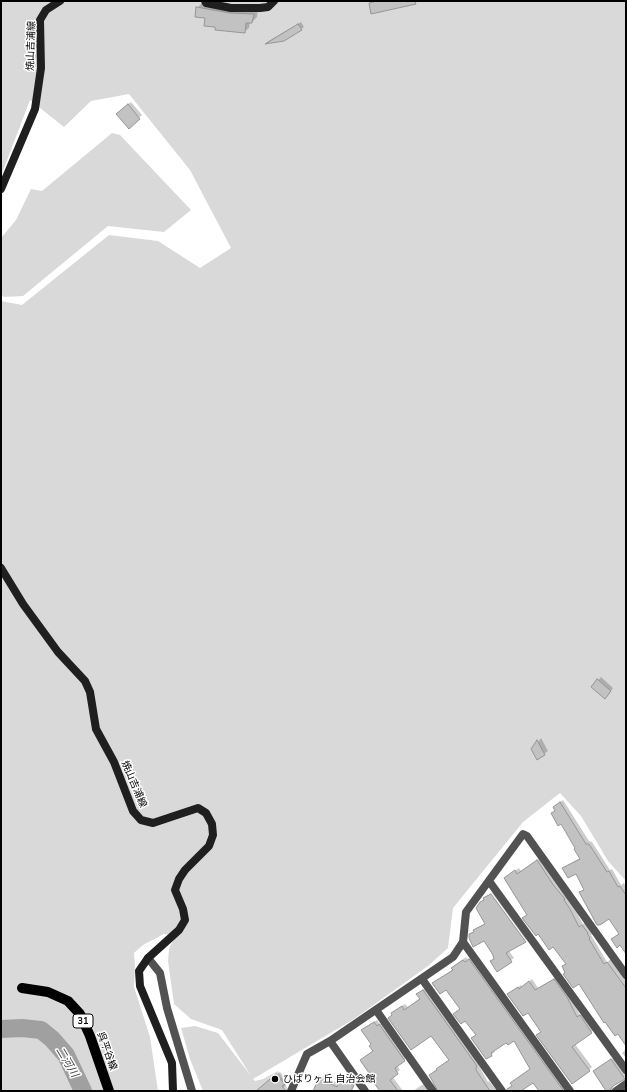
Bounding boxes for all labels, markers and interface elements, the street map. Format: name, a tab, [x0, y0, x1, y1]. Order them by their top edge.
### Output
street label: 焼山吉浦線	[24, 21, 38, 71]
street label: 焼山吉浦線	[119, 759, 149, 809]
road number: 31	[73, 1014, 93, 1028]
street label: 呉平谷線	[95, 1030, 119, 1072]
water label: 二河川	[53, 1044, 81, 1080]
place label: ひばりヶ丘 自治会館	[283, 1073, 376, 1085]
marker: ひばりヶ丘 自治会館	[270, 1074, 280, 1084]

